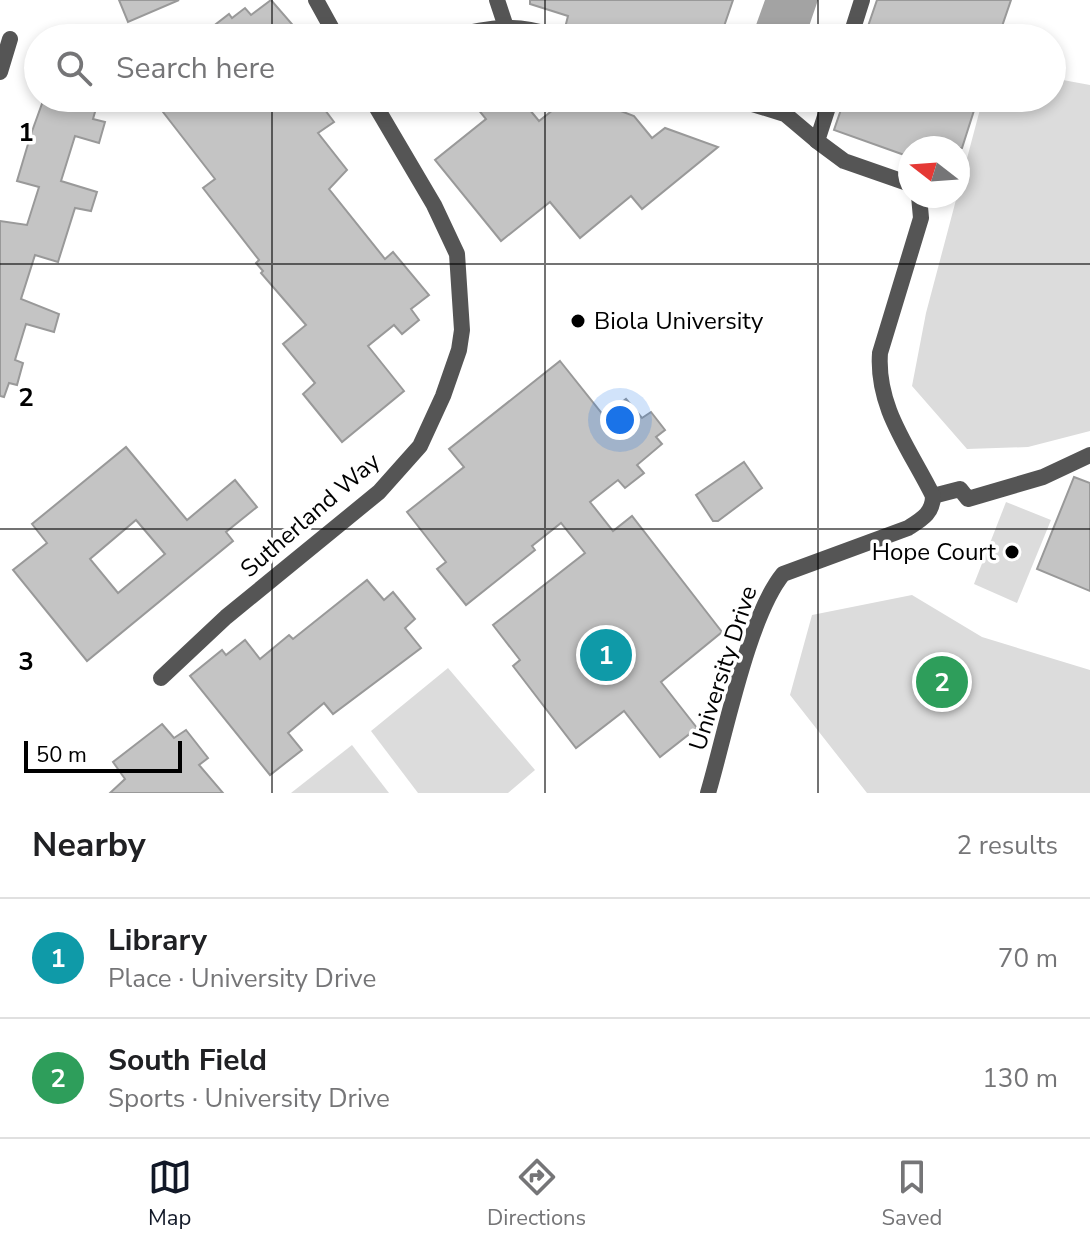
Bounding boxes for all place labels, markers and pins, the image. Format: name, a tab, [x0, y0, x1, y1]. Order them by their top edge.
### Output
place label: Biola University	[594, 305, 764, 337]
marker: Biola University	[569, 312, 587, 330]
place label: Hope Court	[872, 536, 997, 568]
marker: Hope Court	[1003, 543, 1021, 561]
pin: 1	[580, 625, 632, 685]
pin: 2	[916, 652, 968, 712]

